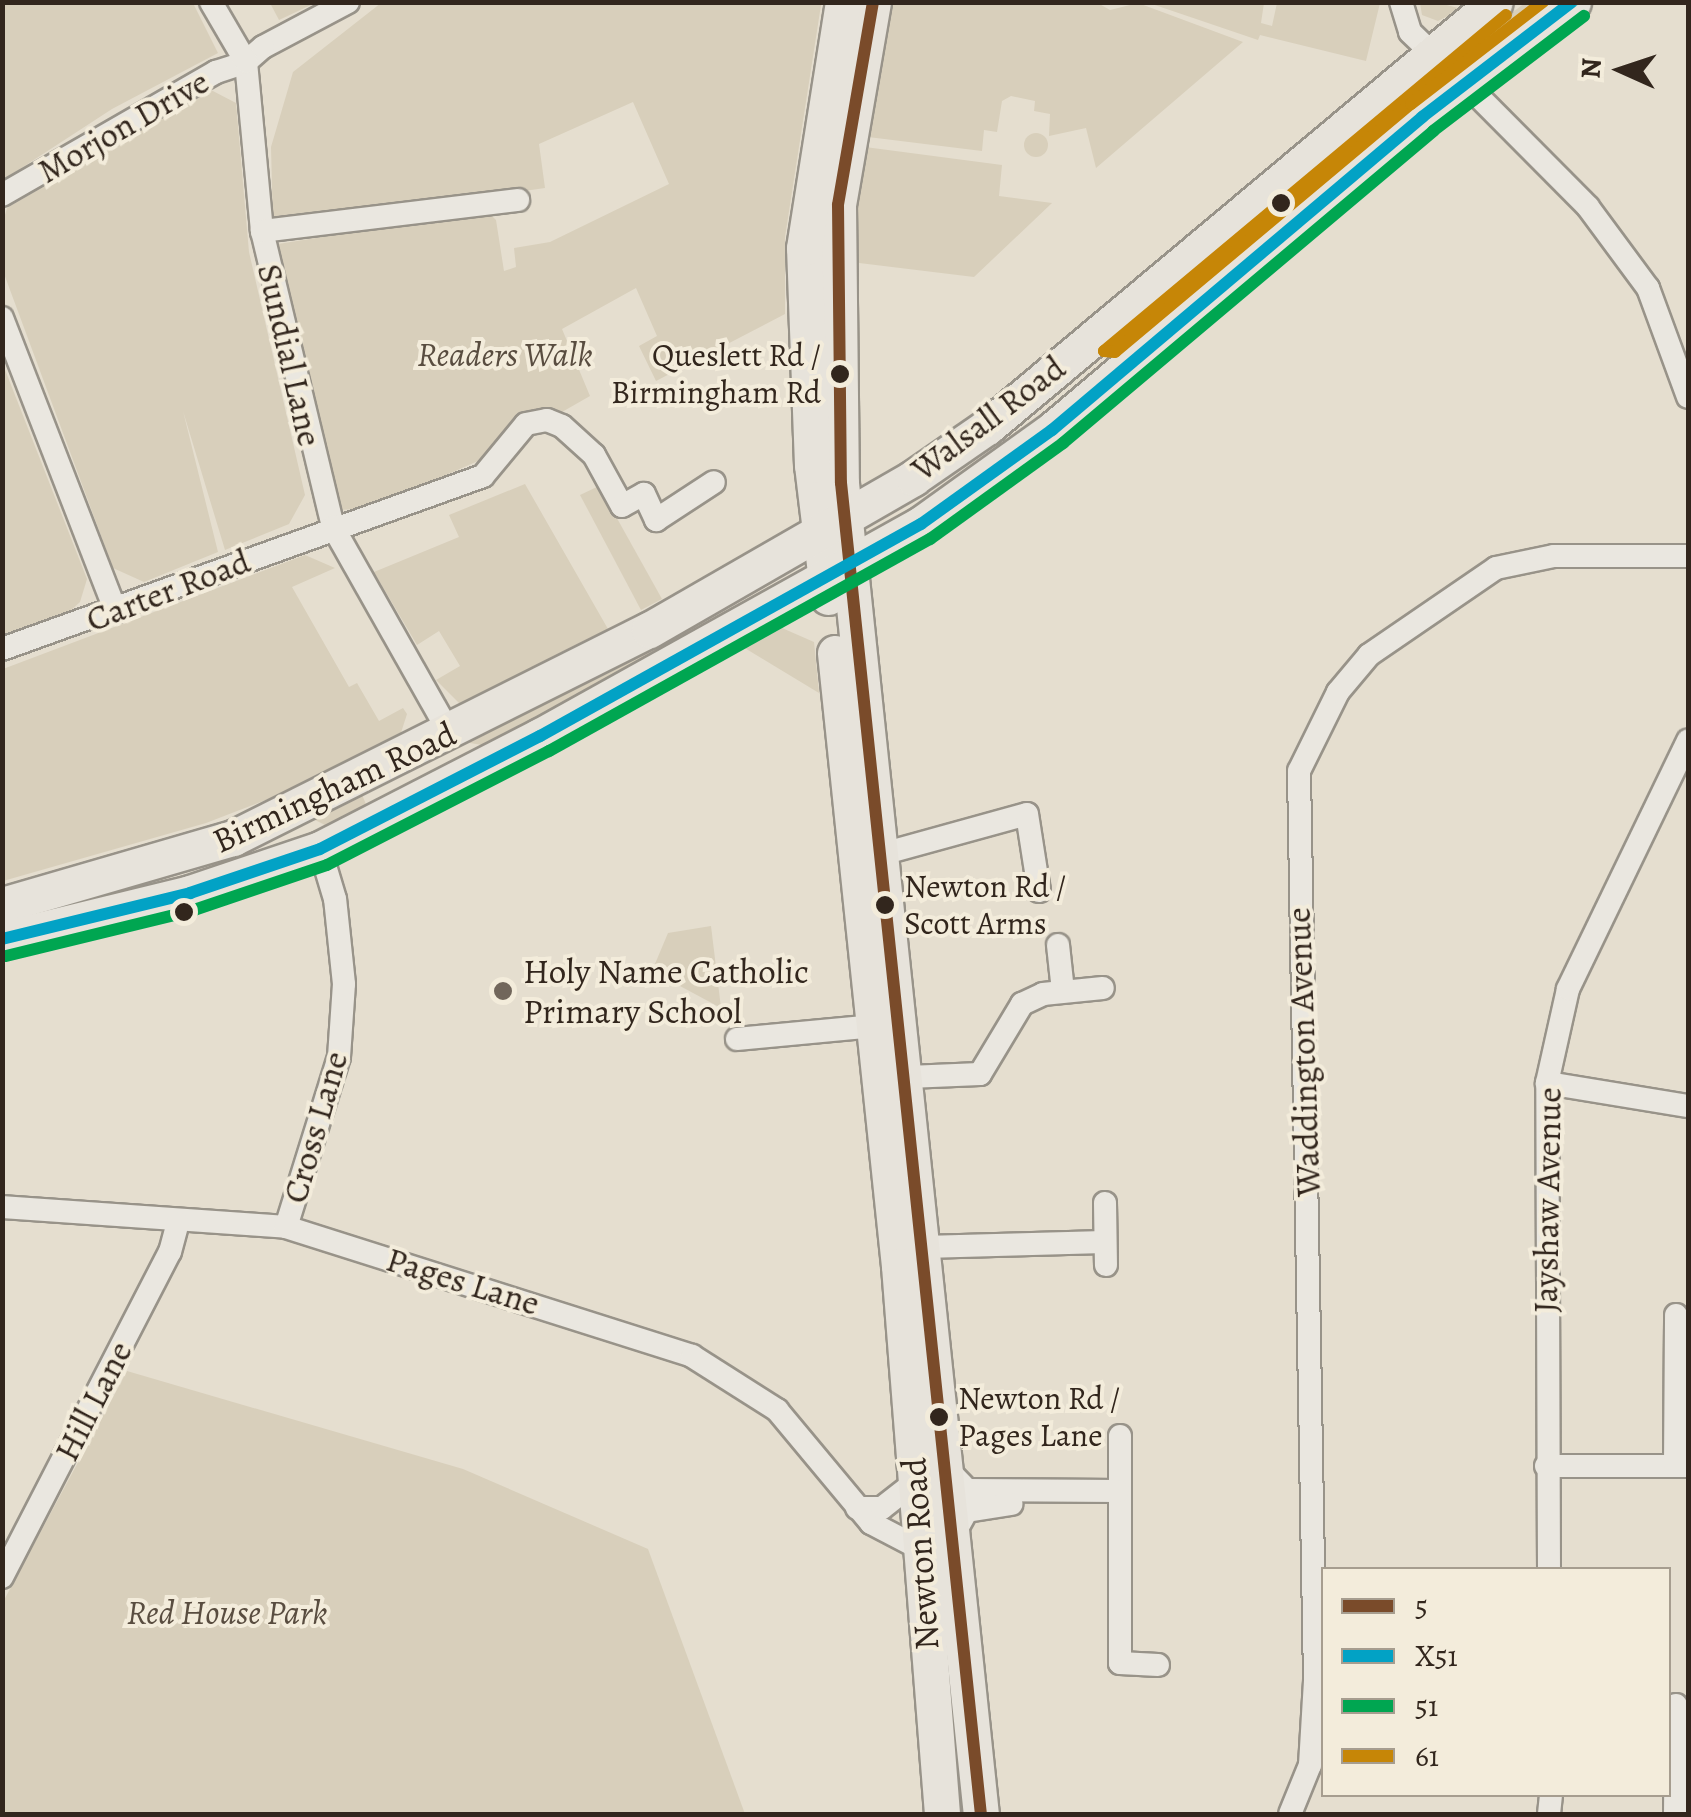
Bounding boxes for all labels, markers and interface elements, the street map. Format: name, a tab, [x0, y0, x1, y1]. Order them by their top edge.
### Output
north arrow	[1571, 20, 1671, 120]
text: N	[1572, 57, 1611, 80]
street label: Morjon Drive	[30, 60, 216, 192]
unlabelled marker	[1271, 193, 1291, 213]
street label: Sundial Lane	[249, 260, 331, 450]
park label: Readers Walk	[417, 333, 593, 375]
place label: Queslett Rd / Birmingham Rd	[611, 337, 821, 412]
street label: Walsall Road	[903, 346, 1073, 490]
marker: Queslett Rd / Birmingham Rd	[830, 364, 850, 384]
street label: Carter Road	[80, 540, 256, 640]
street label: Birmingham Road	[206, 712, 462, 862]
place label: Newton Rd / Scott Arms	[904, 868, 1066, 943]
marker: Newton Rd / Scott Arms	[875, 895, 895, 915]
unlabelled marker	[174, 902, 194, 922]
street label: Waddington Avenue	[1277, 907, 1329, 1197]
place label: Holy Name Catholic Primary School	[523, 950, 809, 1032]
marker: Holy Name Catholic Primary School	[492, 980, 514, 1002]
street label: Cross Lane	[273, 1046, 357, 1208]
street label: Jayshaw Avenue	[1524, 1087, 1570, 1313]
street label: Pages Lane	[381, 1238, 545, 1324]
street label: Hill Lane	[45, 1334, 141, 1468]
place label: Newton Rd / Pages Lane	[958, 1380, 1120, 1455]
marker: Newton Rd / Pages Lane	[929, 1407, 949, 1427]
street label: Newton Road	[892, 1456, 948, 1652]
legend	[1321, 1567, 1671, 1797]
text: 5	[1415, 1586, 1428, 1626]
park label: Red House Park	[126, 1591, 328, 1633]
text: X51	[1415, 1636, 1458, 1676]
text: 51	[1415, 1686, 1438, 1726]
text: 61	[1415, 1736, 1439, 1776]

